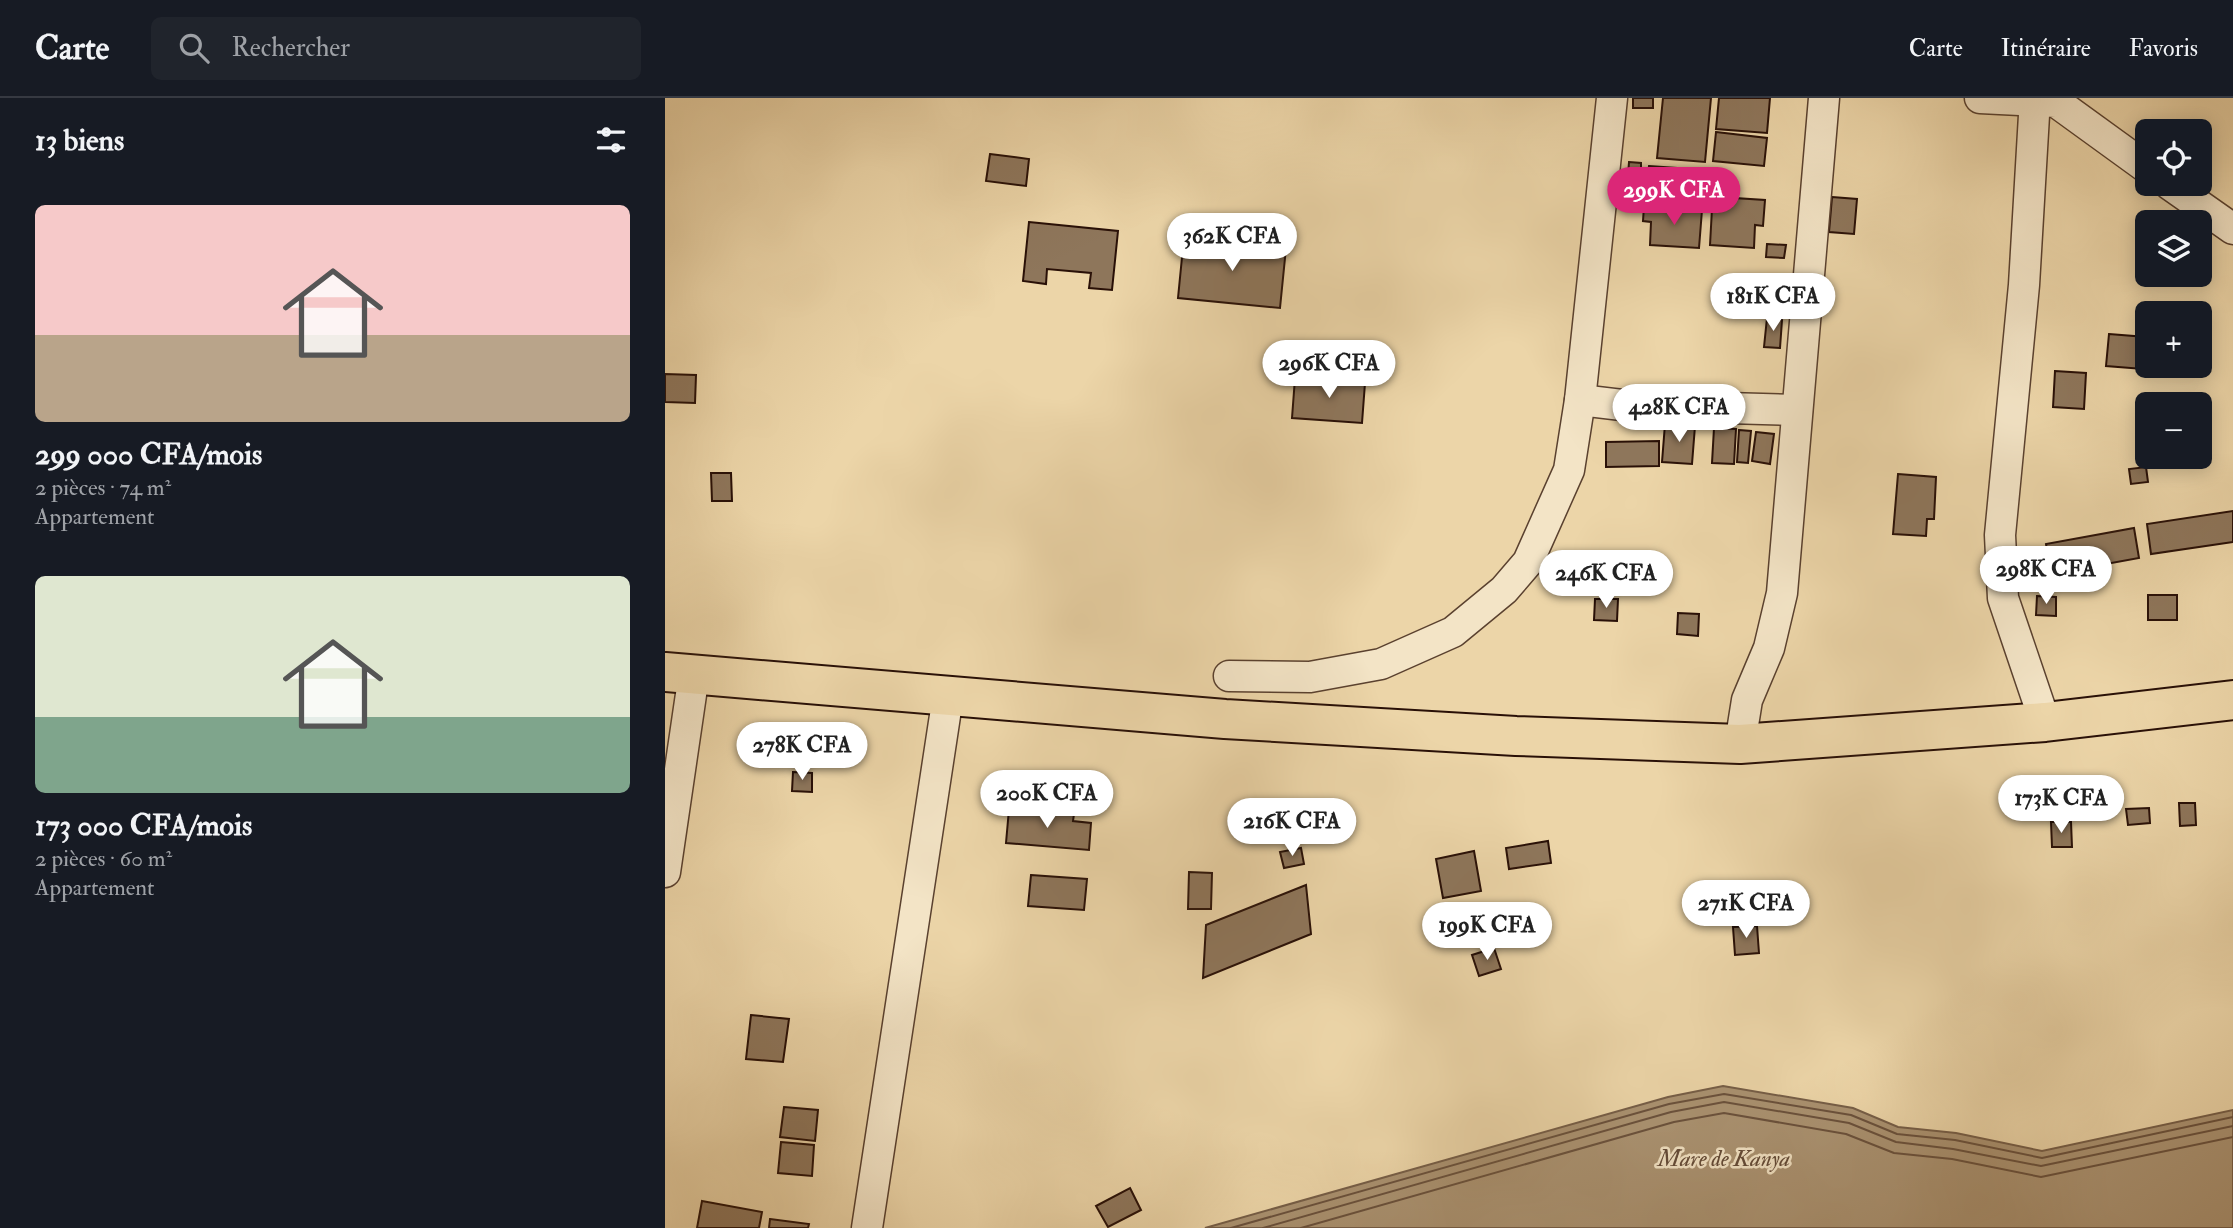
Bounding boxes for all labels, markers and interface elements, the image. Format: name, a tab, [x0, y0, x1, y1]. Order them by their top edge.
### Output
search box	[151, 17, 641, 80]
text: Carte	[35, 28, 109, 69]
icon: search	[175, 29, 213, 67]
text: Rechercher	[231, 32, 350, 64]
text: Carte	[1909, 33, 1963, 64]
text: Itinéraire	[2001, 33, 2091, 64]
text: Favoris	[2129, 33, 2198, 64]
map controls	[2135, 119, 2212, 469]
button: locate	[2135, 119, 2212, 196]
icon: filters	[592, 121, 630, 159]
text: 13 biens	[35, 122, 124, 159]
pin: 299K CFA	[1602, 167, 1746, 227]
text: 299K CFA	[1623, 175, 1725, 204]
button: layers	[2135, 210, 2212, 287]
pin: 362K CFA	[1160, 214, 1304, 273]
text: 362K CFA	[1183, 221, 1281, 250]
icon: home	[270, 250, 396, 376]
pin: 181K CFA	[1701, 274, 1845, 333]
text: 181K CFA	[1726, 281, 1820, 310]
button: +	[2135, 301, 2212, 378]
pin: 296K CFA	[1257, 341, 1401, 400]
text: 296K CFA	[1278, 348, 1380, 377]
pin: 428K CFA	[1607, 384, 1751, 444]
text: 428K CFA	[1629, 392, 1729, 421]
button: −	[2135, 392, 2212, 469]
text: 299 000 CFA/mois	[35, 436, 262, 473]
text: 2 pièces · 74 m²	[35, 473, 171, 502]
text: Appartement	[35, 502, 155, 531]
pin: 298K CFA	[1974, 546, 2118, 606]
pin: 246K CFA	[1534, 550, 1678, 610]
text: 298K CFA	[1996, 554, 2096, 583]
text: 246K CFA	[1555, 558, 1657, 587]
icon: home	[270, 621, 396, 747]
pin: 278K CFA	[730, 722, 874, 782]
text: 278K CFA	[752, 730, 852, 759]
pin: 200K CFA	[975, 770, 1119, 830]
pin: 173K CFA	[1989, 776, 2133, 835]
text: 200K CFA	[996, 778, 1098, 807]
text: 173K CFA	[2014, 783, 2108, 812]
pin: 216K CFA	[1220, 798, 1364, 858]
text: 216K CFA	[1243, 806, 1341, 835]
text: 173 000 CFA/mois	[35, 807, 252, 844]
text: 2 pièces · 60 m²	[35, 844, 172, 873]
text: Appartement	[35, 873, 155, 902]
pin: 271K CFA	[1674, 880, 1818, 940]
text: 271K CFA	[1698, 888, 1794, 917]
pin: 199K CFA	[1415, 902, 1559, 962]
text: 199K CFA	[1438, 910, 1536, 939]
water label: Mare de Kanya	[1656, 1144, 1791, 1173]

